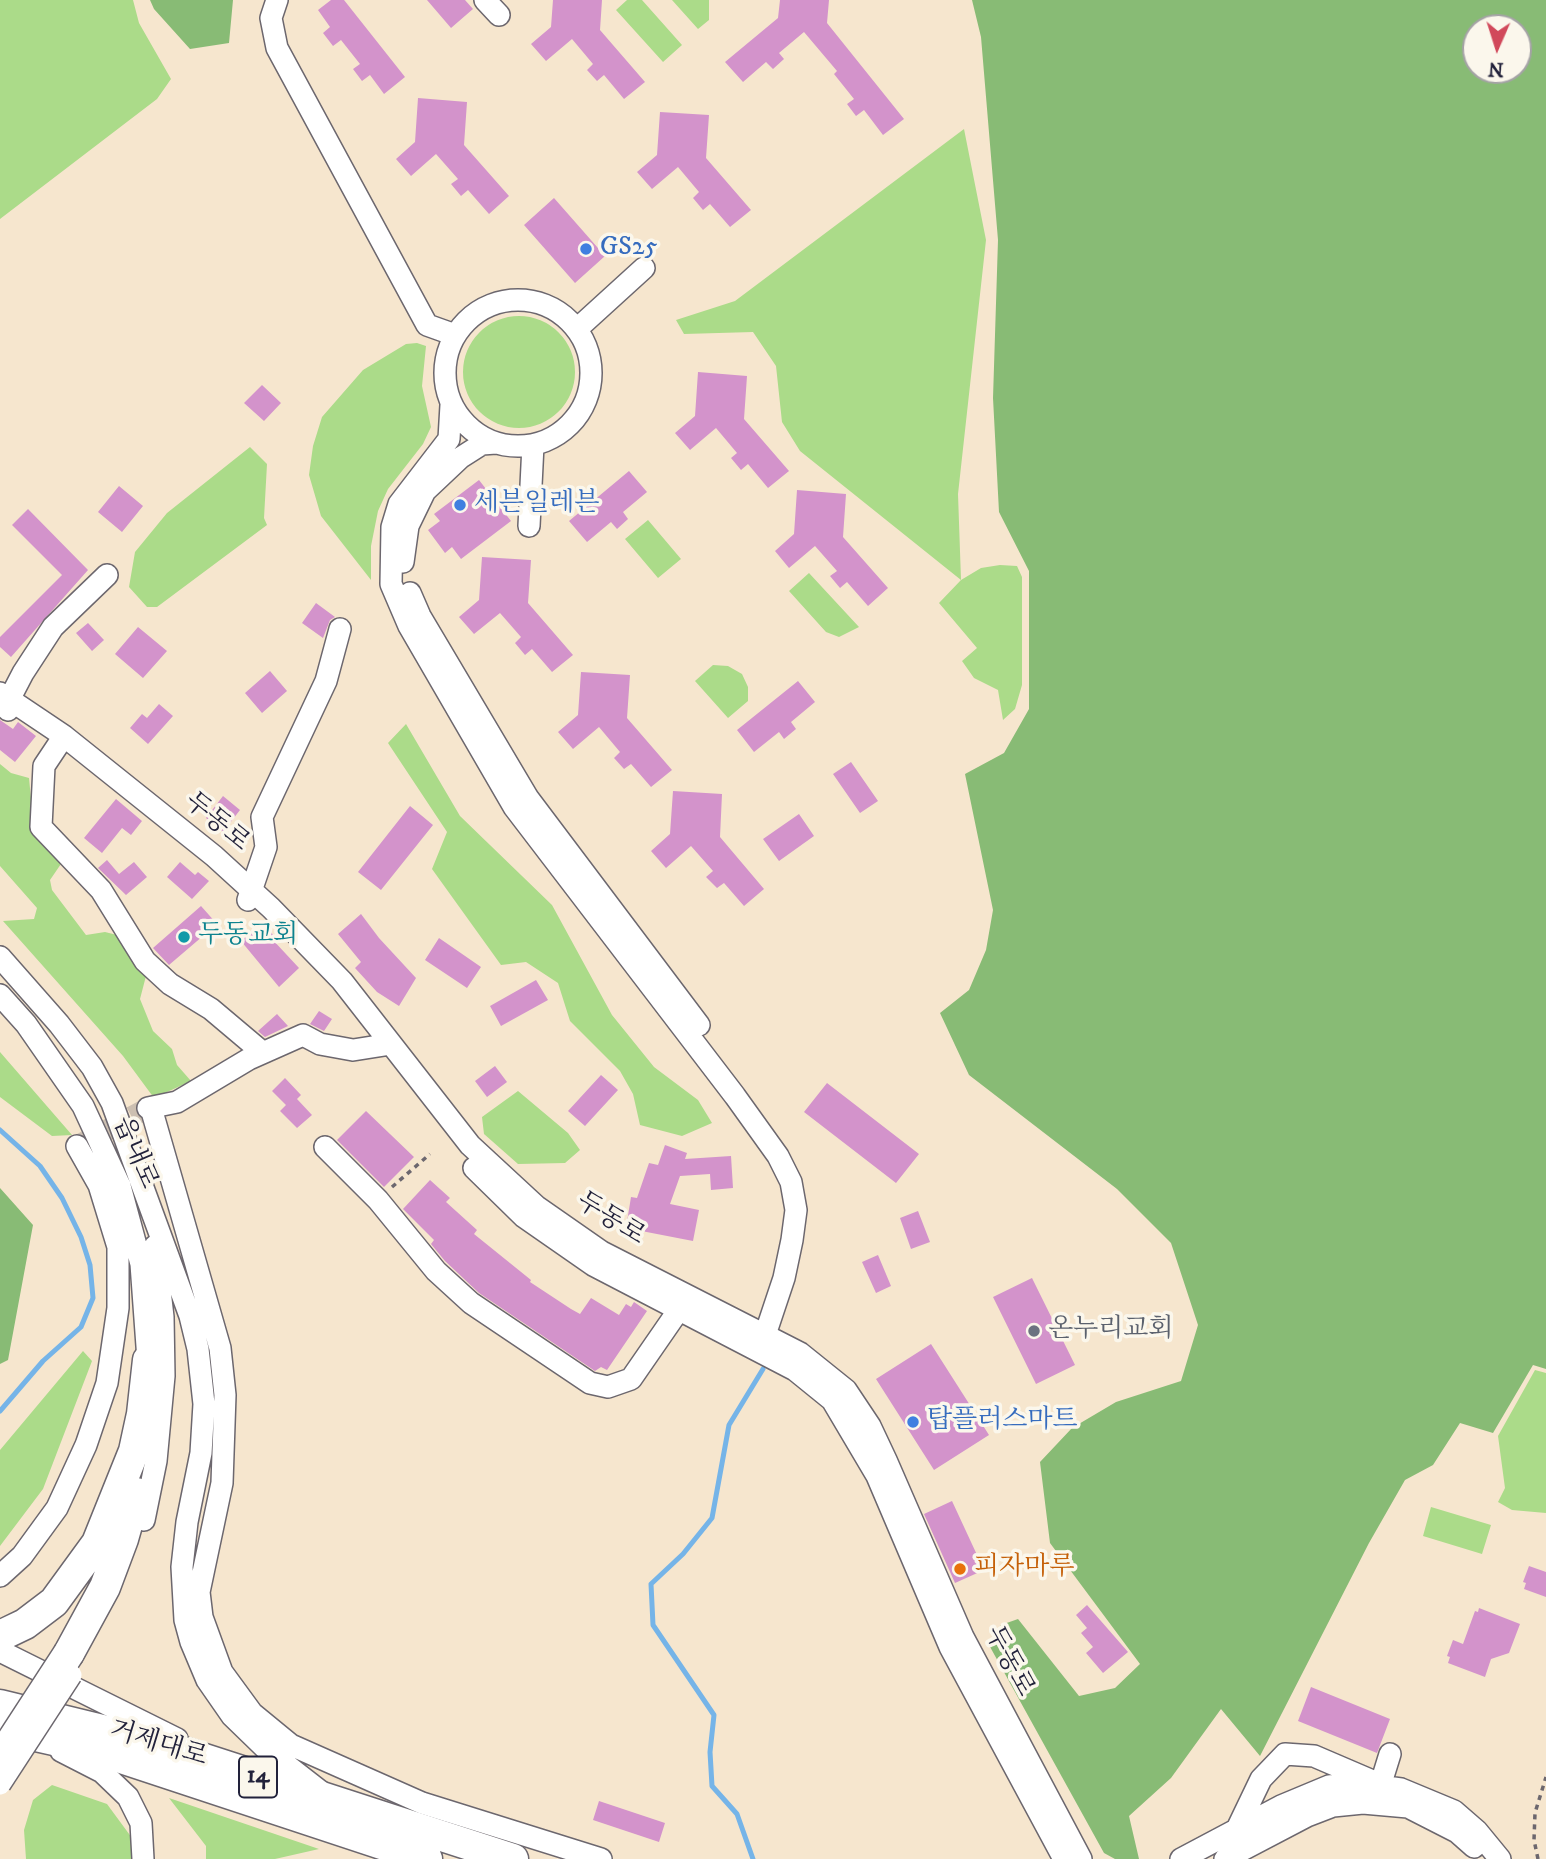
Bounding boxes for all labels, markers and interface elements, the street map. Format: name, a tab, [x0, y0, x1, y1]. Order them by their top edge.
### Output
north arrow	[1462, 14, 1532, 84]
text: N	[1488, 57, 1504, 80]
place label: GS25	[600, 233, 657, 265]
marker: GS25	[578, 241, 594, 257]
place label: 세븐일레븐	[474, 489, 600, 521]
marker: 세븐일레븐	[452, 497, 468, 513]
street label: 두동로	[177, 787, 255, 859]
place label: 두동교회	[198, 921, 298, 953]
marker: 두동교회	[176, 929, 192, 945]
street label: 읍내로	[105, 1112, 163, 1194]
street label: 두동로	[570, 1187, 650, 1253]
place label: 온누리교회	[1048, 1315, 1174, 1347]
marker: 온누리교회	[1026, 1323, 1042, 1339]
place label: 탑플러스마트	[927, 1406, 1078, 1438]
marker: 탑플러스마트	[905, 1414, 921, 1430]
place label: 피자마루	[974, 1553, 1074, 1585]
marker: 피자마루	[952, 1561, 968, 1577]
street label: 두동로	[977, 1621, 1039, 1703]
street label: 거제대로	[105, 1715, 211, 1775]
road number: 14	[239, 1756, 277, 1798]

